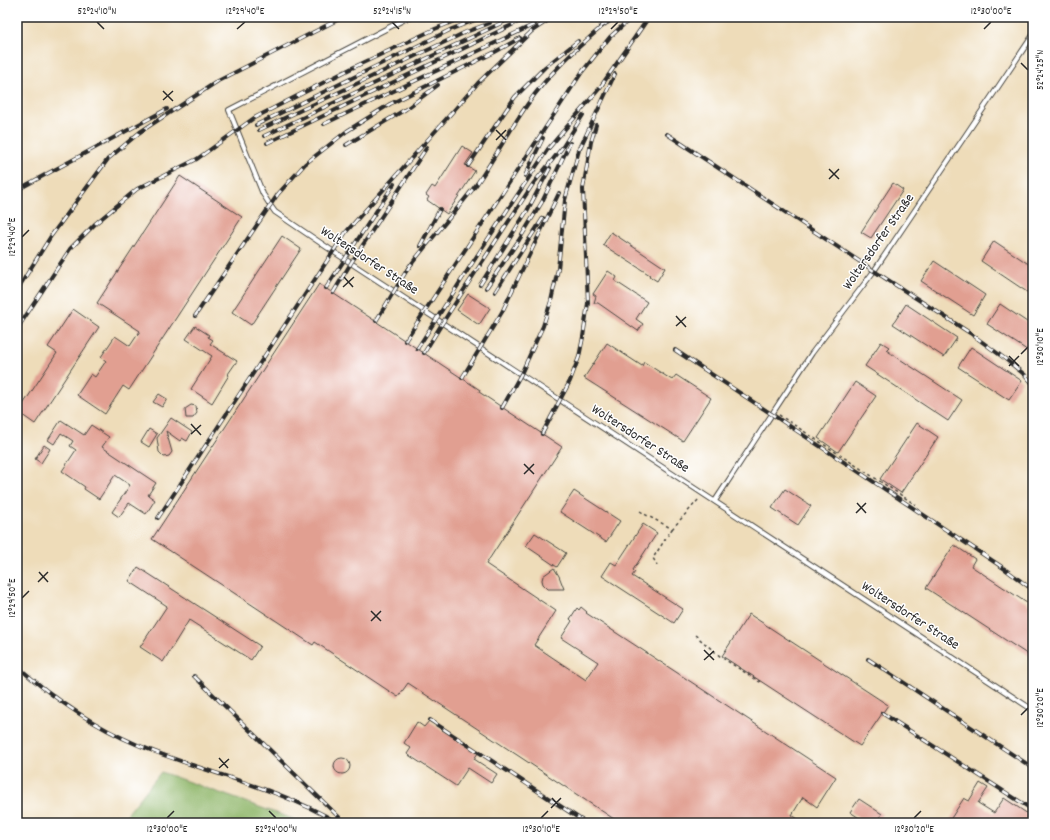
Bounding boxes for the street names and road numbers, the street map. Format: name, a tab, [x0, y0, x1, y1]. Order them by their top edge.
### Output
street label: Woltersdorfer Straße	[838, 190, 920, 294]
street label: Woltersdorfer Straße	[316, 222, 422, 300]
street label: Woltersdorfer Straße	[587, 400, 693, 478]
street label: Woltersdorfer Straße	[857, 577, 963, 655]

